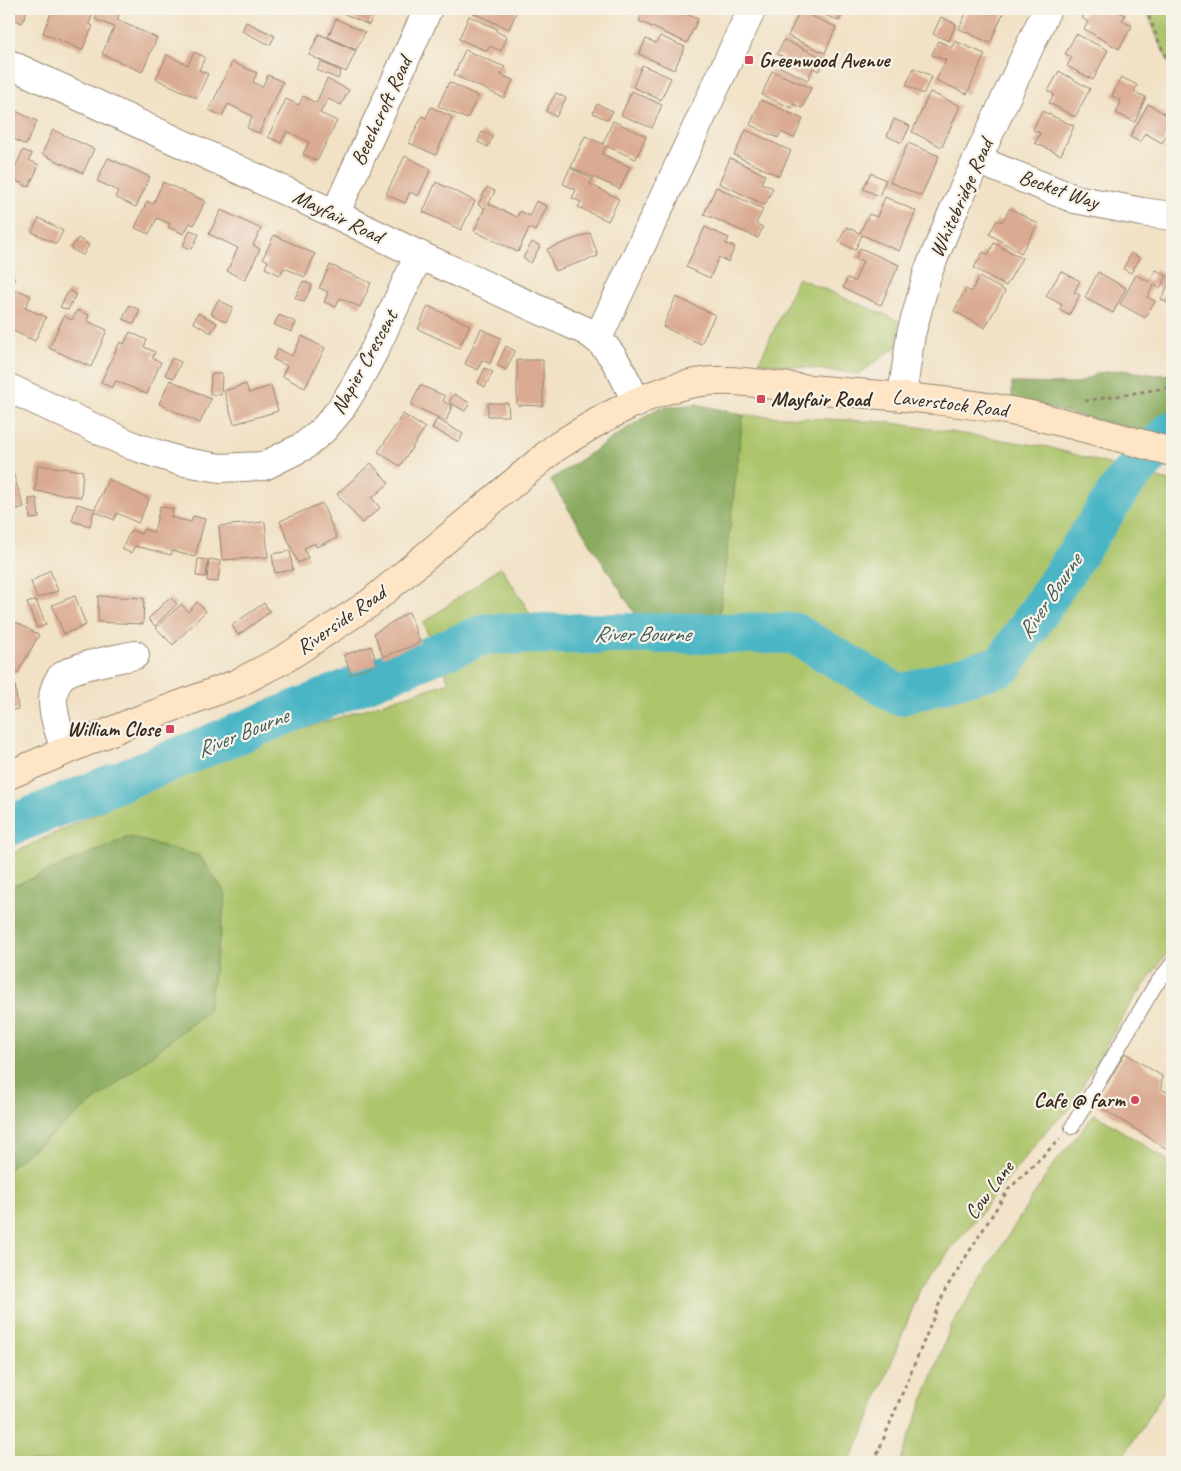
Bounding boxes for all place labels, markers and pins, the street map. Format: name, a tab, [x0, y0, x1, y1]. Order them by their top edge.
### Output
place label: Greenwood Avenue	[759, 47, 891, 73]
marker: Greenwood Avenue	[743, 54, 755, 66]
place label: Mayfair Road	[771, 386, 874, 412]
marker: Mayfair Road	[755, 393, 767, 405]
place label: William Close	[67, 716, 162, 742]
marker: William Close	[164, 723, 176, 735]
place label: Cafe @ farm	[1034, 1087, 1126, 1113]
marker: Cafe @ farm	[1129, 1094, 1141, 1106]

